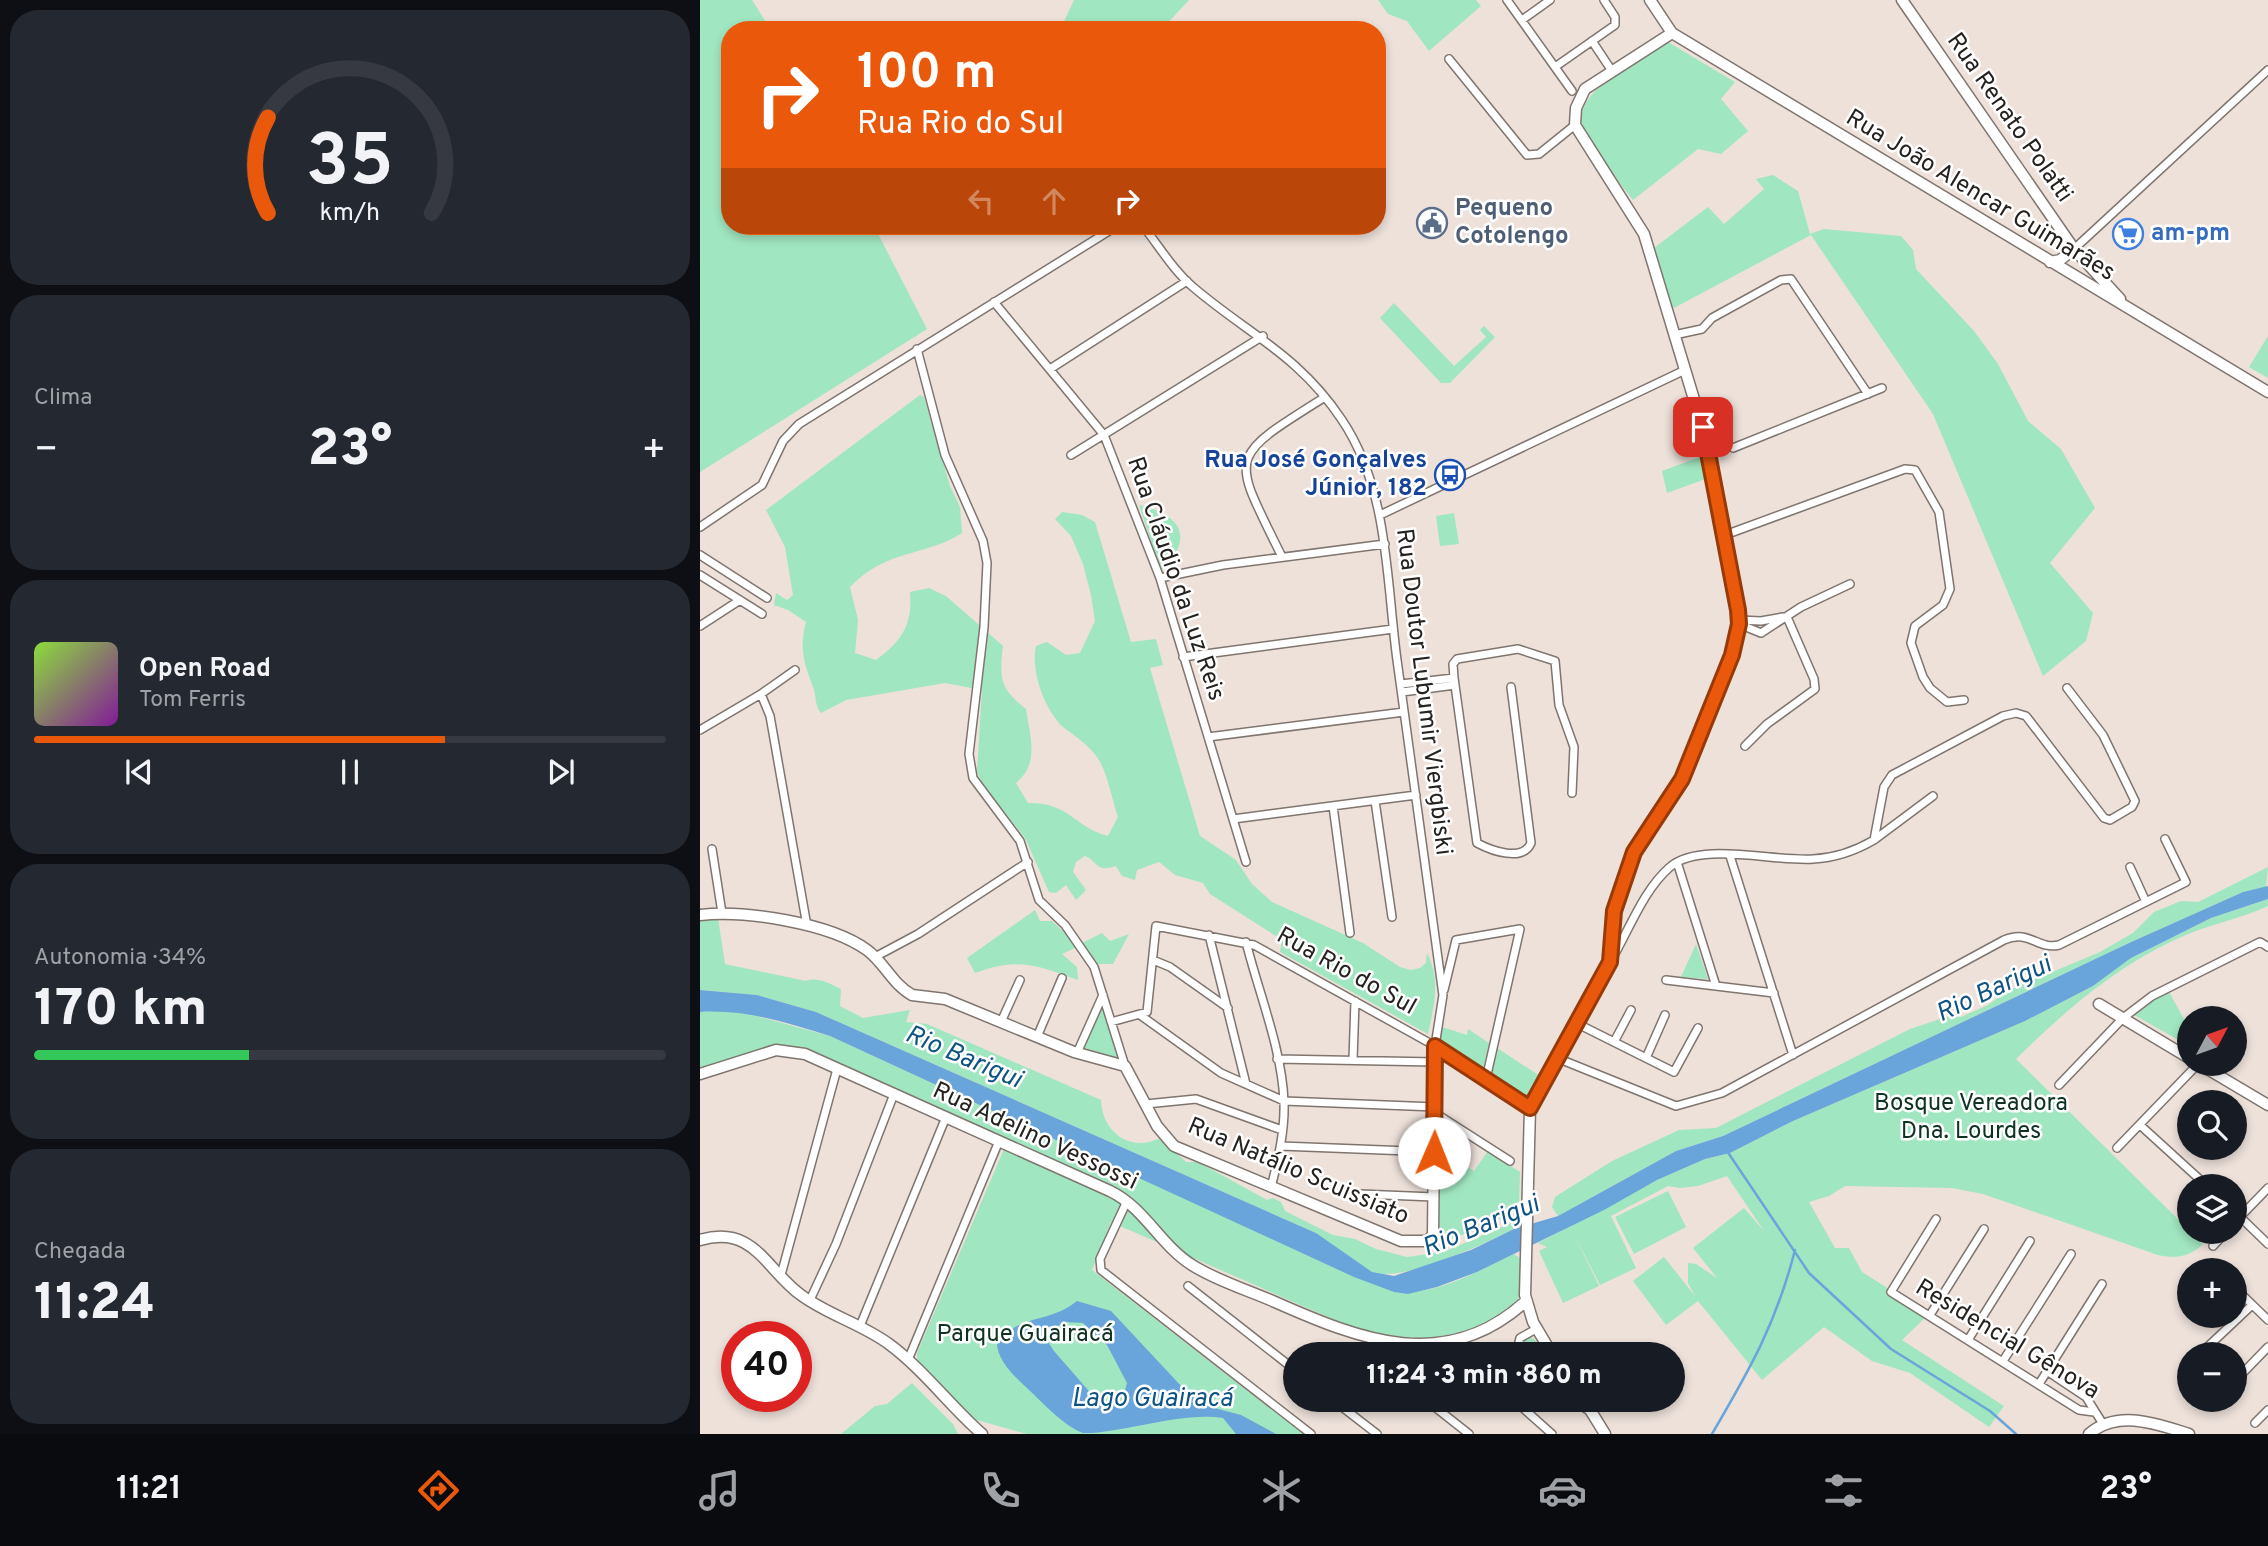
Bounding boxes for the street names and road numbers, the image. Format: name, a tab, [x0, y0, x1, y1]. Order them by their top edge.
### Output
street label: Rua Renato Polatti	[1939, 27, 2079, 209]
street label: Rua João Alencar Guimarães	[1840, 104, 2120, 288]
street label: Rua Cláudio da Luz Reis	[1119, 453, 1231, 705]
street label: Rua Doutor Lubumir Viergbiski	[1388, 527, 1458, 857]
street label: Rua Rio do Sul	[1271, 921, 1421, 1023]
street label: Rua Adelino Vessossi	[927, 1076, 1143, 1198]
street label: Rua Natálio Scuissiato	[1183, 1112, 1413, 1232]
street label: Residencial Gênova	[1909, 1273, 2105, 1407]

